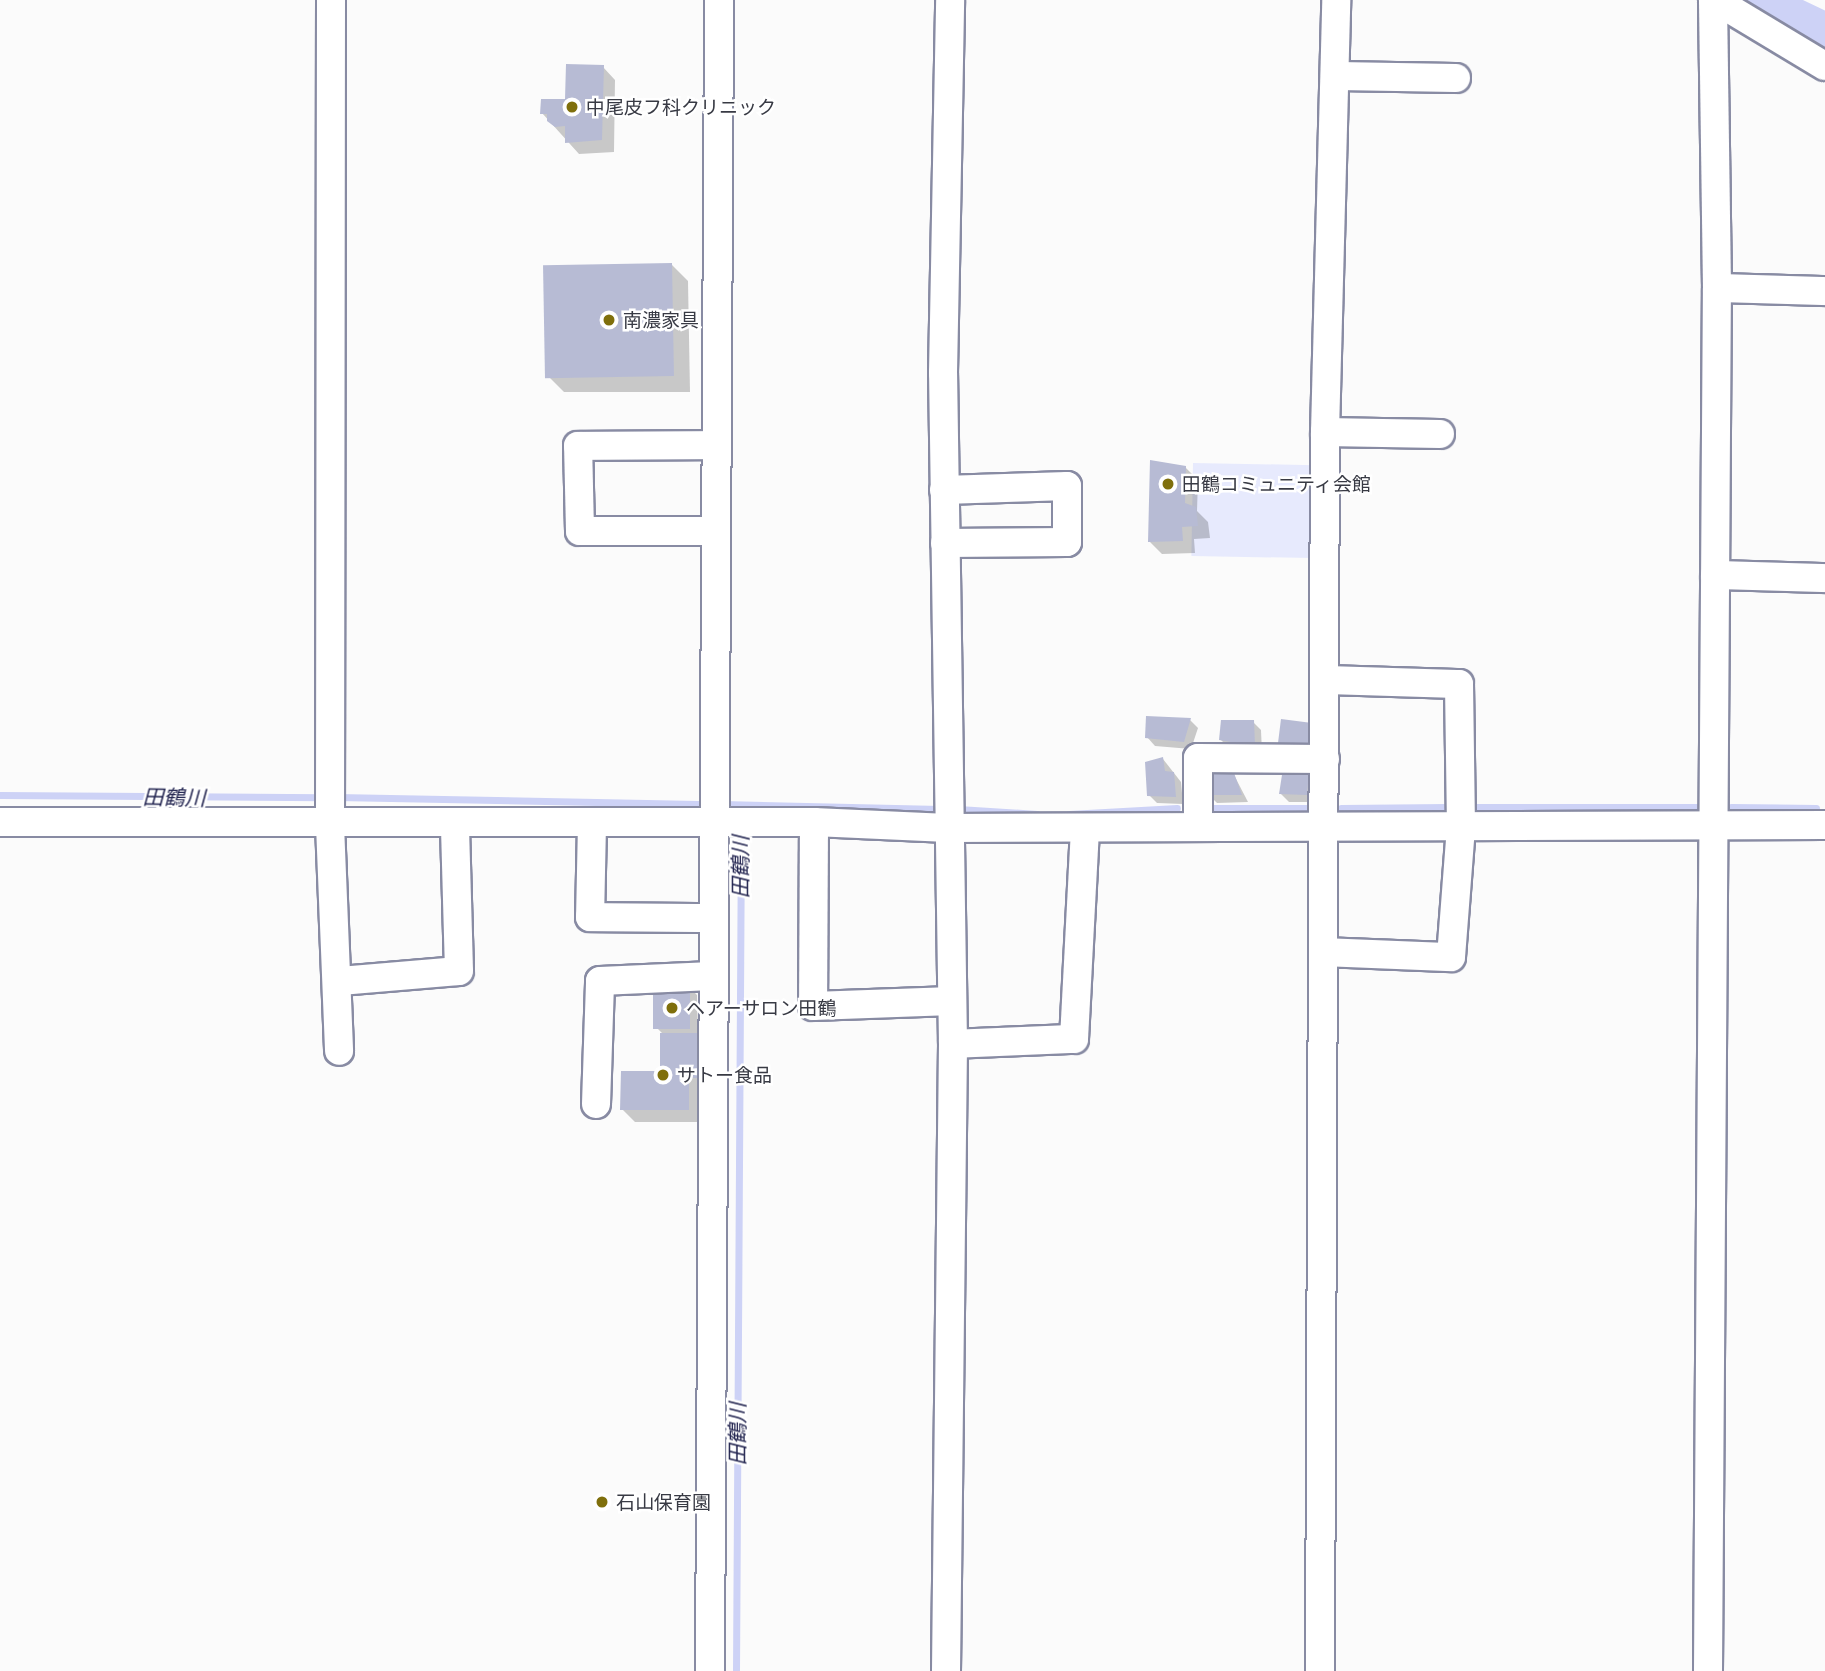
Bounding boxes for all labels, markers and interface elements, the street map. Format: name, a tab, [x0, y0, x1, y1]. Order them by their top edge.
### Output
place label: 中尾皮フ科クリニック	[586, 96, 776, 118]
marker: 中尾皮フ科クリニック	[564, 99, 580, 115]
place label: 南濃家具	[623, 309, 699, 331]
marker: 南濃家具	[601, 312, 617, 328]
place label: 田鶴コミュニティ会館	[1182, 473, 1372, 495]
marker: 田鶴コミュニティ会館	[1160, 476, 1176, 492]
water label: 田鶴川	[142, 784, 206, 810]
water label: 田鶴川	[727, 836, 753, 898]
place label: ヘアーサロン田鶴	[686, 997, 837, 1019]
marker: ヘアーサロン田鶴	[664, 1000, 680, 1016]
place label: サトー食品	[677, 1064, 772, 1086]
marker: サトー食品	[655, 1067, 671, 1083]
water label: 田鶴川	[724, 1403, 750, 1465]
place label: 石山保育園	[616, 1491, 711, 1513]
marker: 石山保育園	[594, 1494, 610, 1510]

